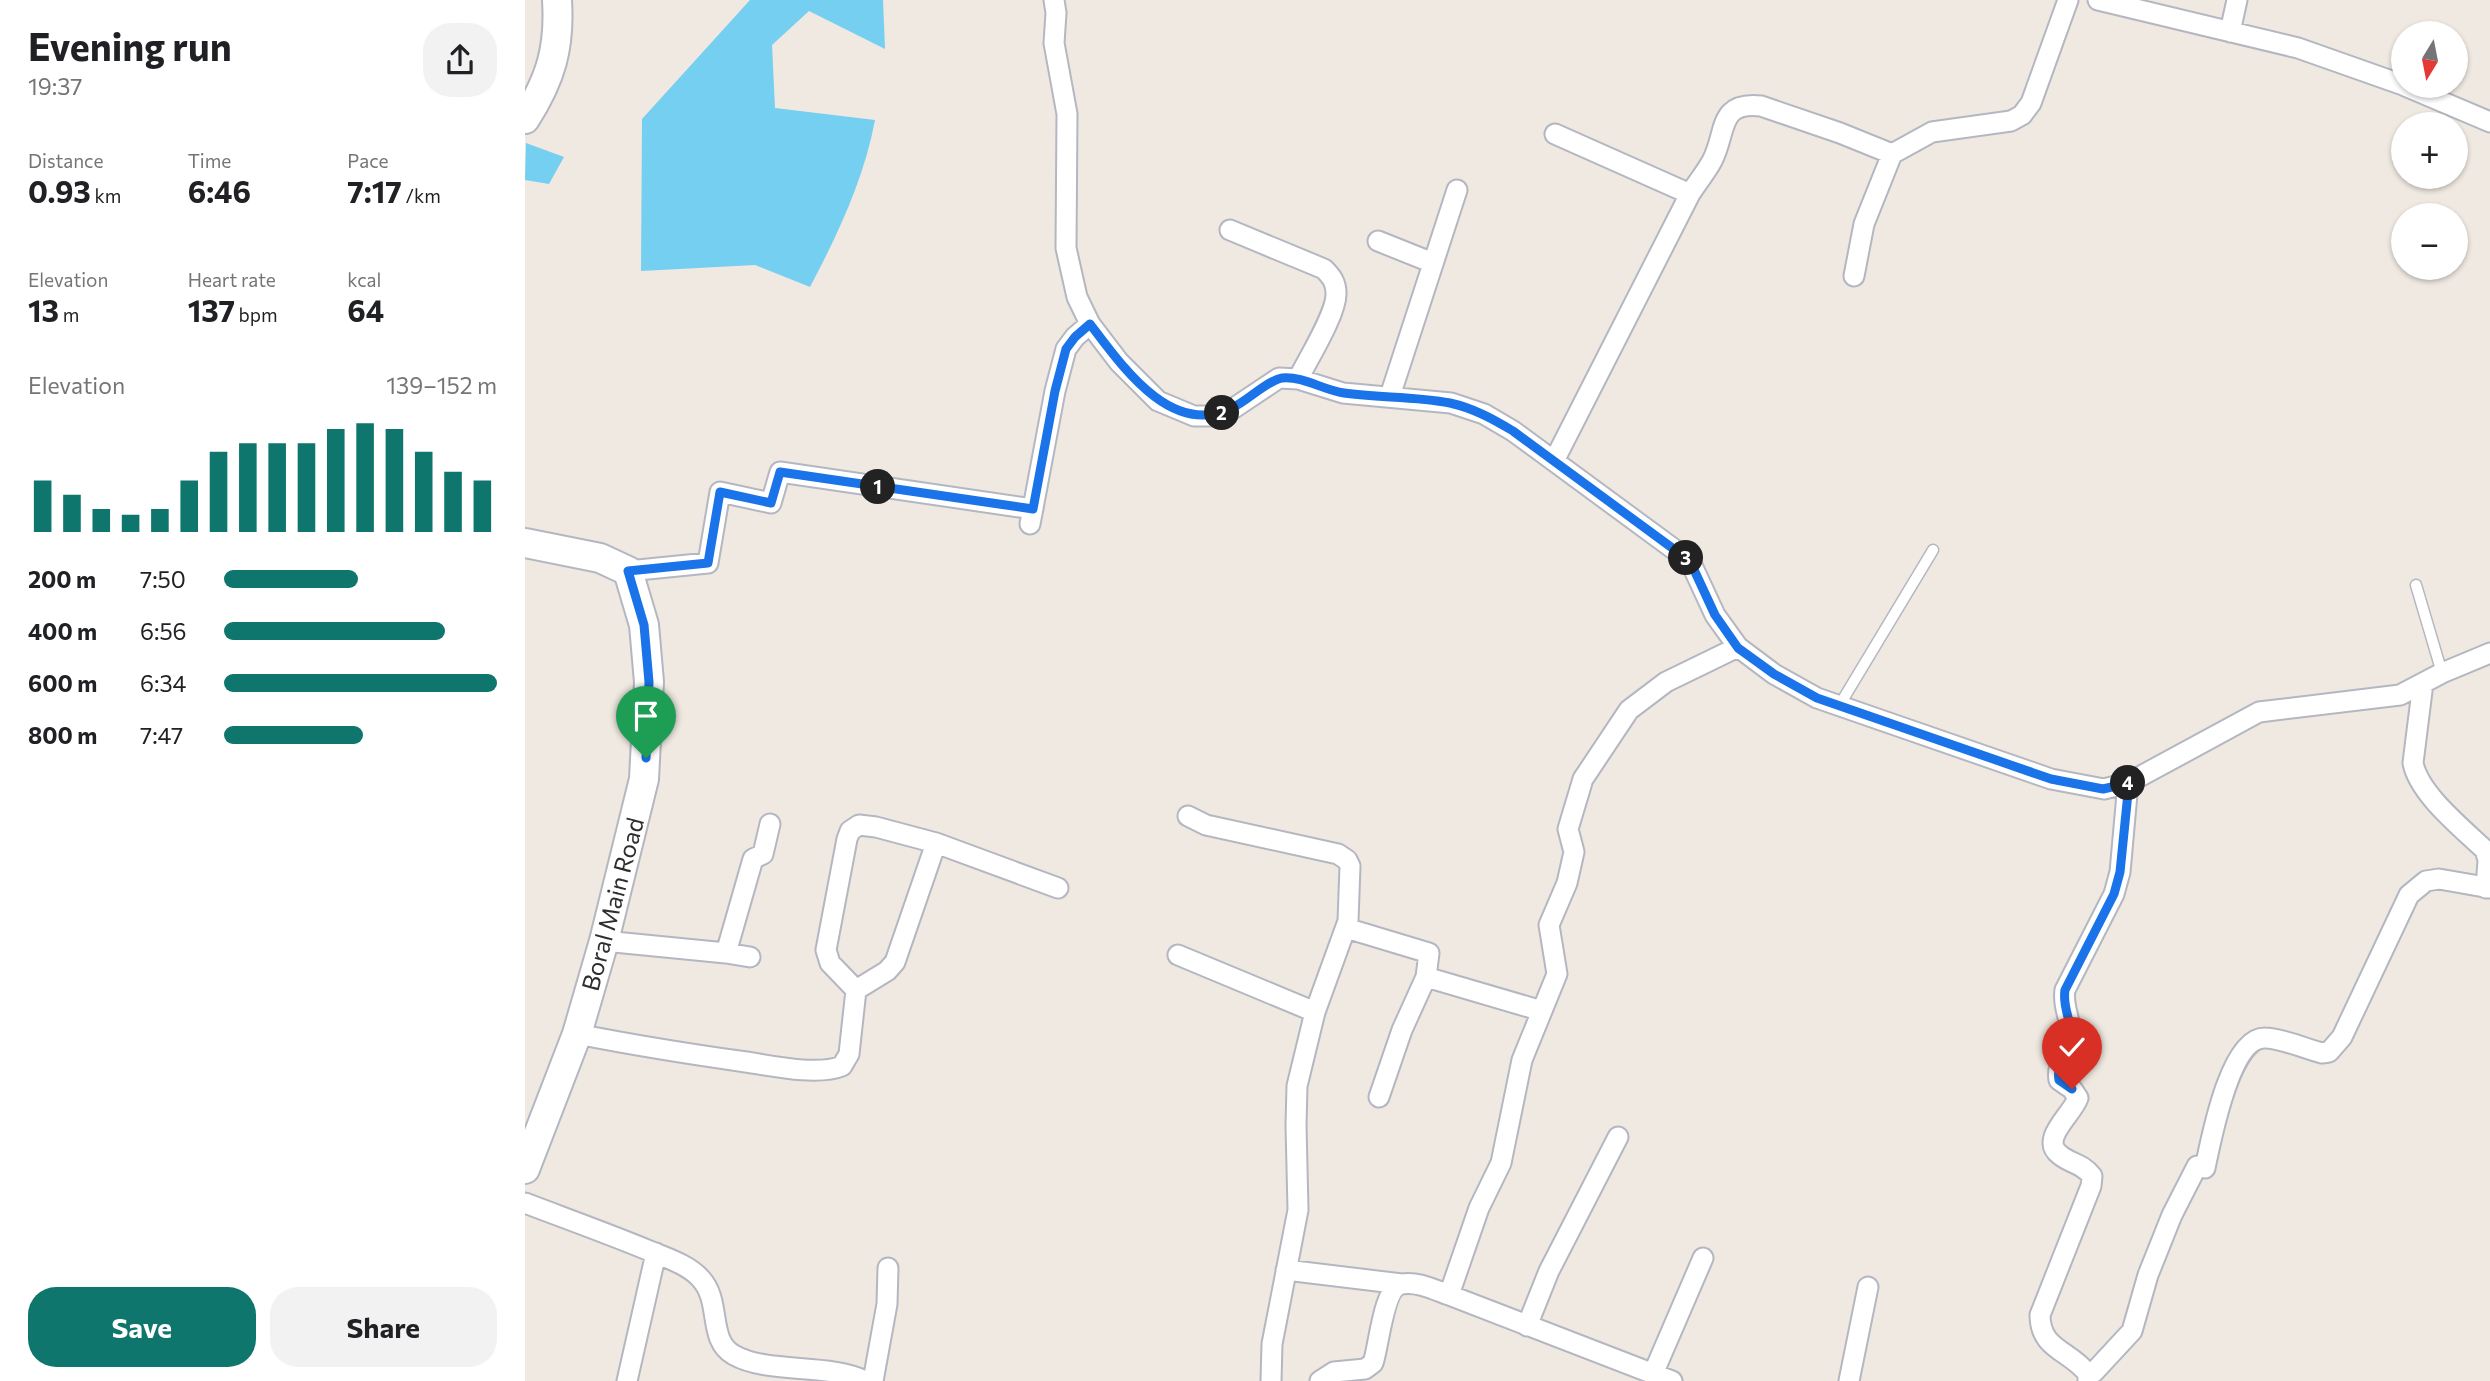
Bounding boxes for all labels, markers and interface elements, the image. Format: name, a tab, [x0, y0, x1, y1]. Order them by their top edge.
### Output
north arrow	[2391, 21, 2467, 98]
map controls	[2391, 21, 2468, 280]
text: Evening run	[28, 22, 232, 69]
button: share	[423, 23, 497, 97]
text: 19:37	[28, 72, 82, 100]
button: +	[2391, 112, 2468, 189]
text: Distance	[28, 149, 104, 172]
text: Time	[188, 149, 231, 172]
text: Pace	[347, 149, 389, 172]
text: 0.93	[28, 172, 91, 209]
text: 6:46	[188, 172, 251, 209]
text: 7:17	[347, 172, 402, 209]
text: km	[91, 184, 121, 207]
text: /km	[402, 184, 441, 207]
button: −	[2391, 203, 2468, 280]
text: Elevation	[28, 268, 108, 291]
text: Heart rate	[188, 268, 276, 291]
text: kcal	[347, 268, 381, 291]
text: 13	[28, 291, 59, 328]
text: 137	[188, 291, 235, 328]
text: 64	[347, 291, 384, 328]
text: m	[59, 303, 79, 326]
text: bpm	[235, 303, 278, 326]
text: Elevation	[28, 371, 125, 399]
text: 139–152 m	[386, 371, 497, 399]
pin: 2	[1205, 396, 1239, 430]
text: 2	[1216, 401, 1227, 424]
pin: 1	[861, 470, 895, 504]
text: 1	[873, 475, 882, 498]
pin: 3	[1669, 540, 1703, 576]
text: 3	[1680, 546, 1691, 569]
text: 200 m	[28, 565, 96, 593]
text: 7:50	[140, 565, 186, 593]
text: 400 m	[28, 617, 97, 645]
text: 6:56	[140, 617, 187, 645]
text: 600 m	[28, 669, 97, 697]
text: 6:34	[140, 669, 186, 697]
pin	[616, 686, 676, 758]
icon: arrive	[627, 697, 665, 735]
text: 800 m	[28, 721, 97, 749]
text: 7:47	[140, 721, 183, 749]
pin: 4	[2111, 766, 2145, 800]
text: 4	[2122, 771, 2133, 794]
street label: Boral Main Road	[575, 814, 649, 994]
pin	[2042, 1017, 2102, 1089]
icon: check	[2053, 1028, 2091, 1066]
button: Save	[28, 1287, 256, 1367]
button: Share	[270, 1287, 497, 1367]

